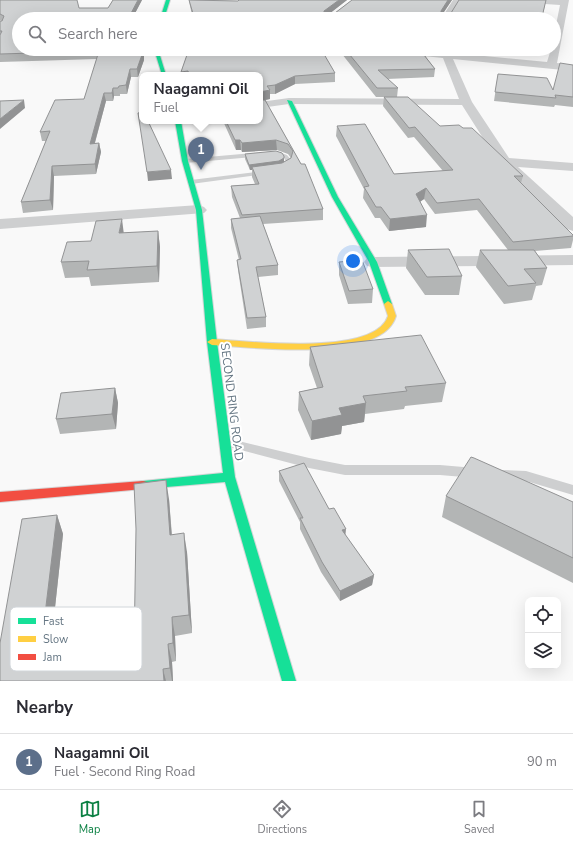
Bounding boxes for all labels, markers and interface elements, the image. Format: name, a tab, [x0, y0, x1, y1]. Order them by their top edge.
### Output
search box	[12, 12, 561, 56]
icon: search	[26, 23, 48, 45]
text: Search here	[58, 24, 138, 44]
popup	[139, 72, 263, 124]
text: Naagamni Oil	[153, 79, 249, 99]
text: Fuel	[153, 99, 179, 117]
pin: 1	[188, 137, 214, 170]
your location	[343, 251, 363, 271]
street label: SECOND RING ROAD	[217, 342, 247, 462]
map controls	[525, 597, 561, 669]
button: locate	[525, 597, 561, 633]
legend	[10, 607, 142, 671]
text: Fast	[43, 614, 64, 629]
text: Slow	[43, 632, 68, 647]
button: layers	[525, 633, 561, 669]
text: Jam	[42, 650, 62, 665]
text: Nearby	[16, 696, 73, 719]
text: Naagamni Oil	[54, 743, 149, 763]
text: 1	[25, 753, 33, 771]
text: 90 m	[527, 753, 557, 771]
text: Fuel · Second Ring Road	[54, 763, 195, 781]
tab: Map	[79, 798, 101, 837]
tab: Directions	[258, 798, 307, 837]
tab: Saved	[464, 798, 494, 837]

